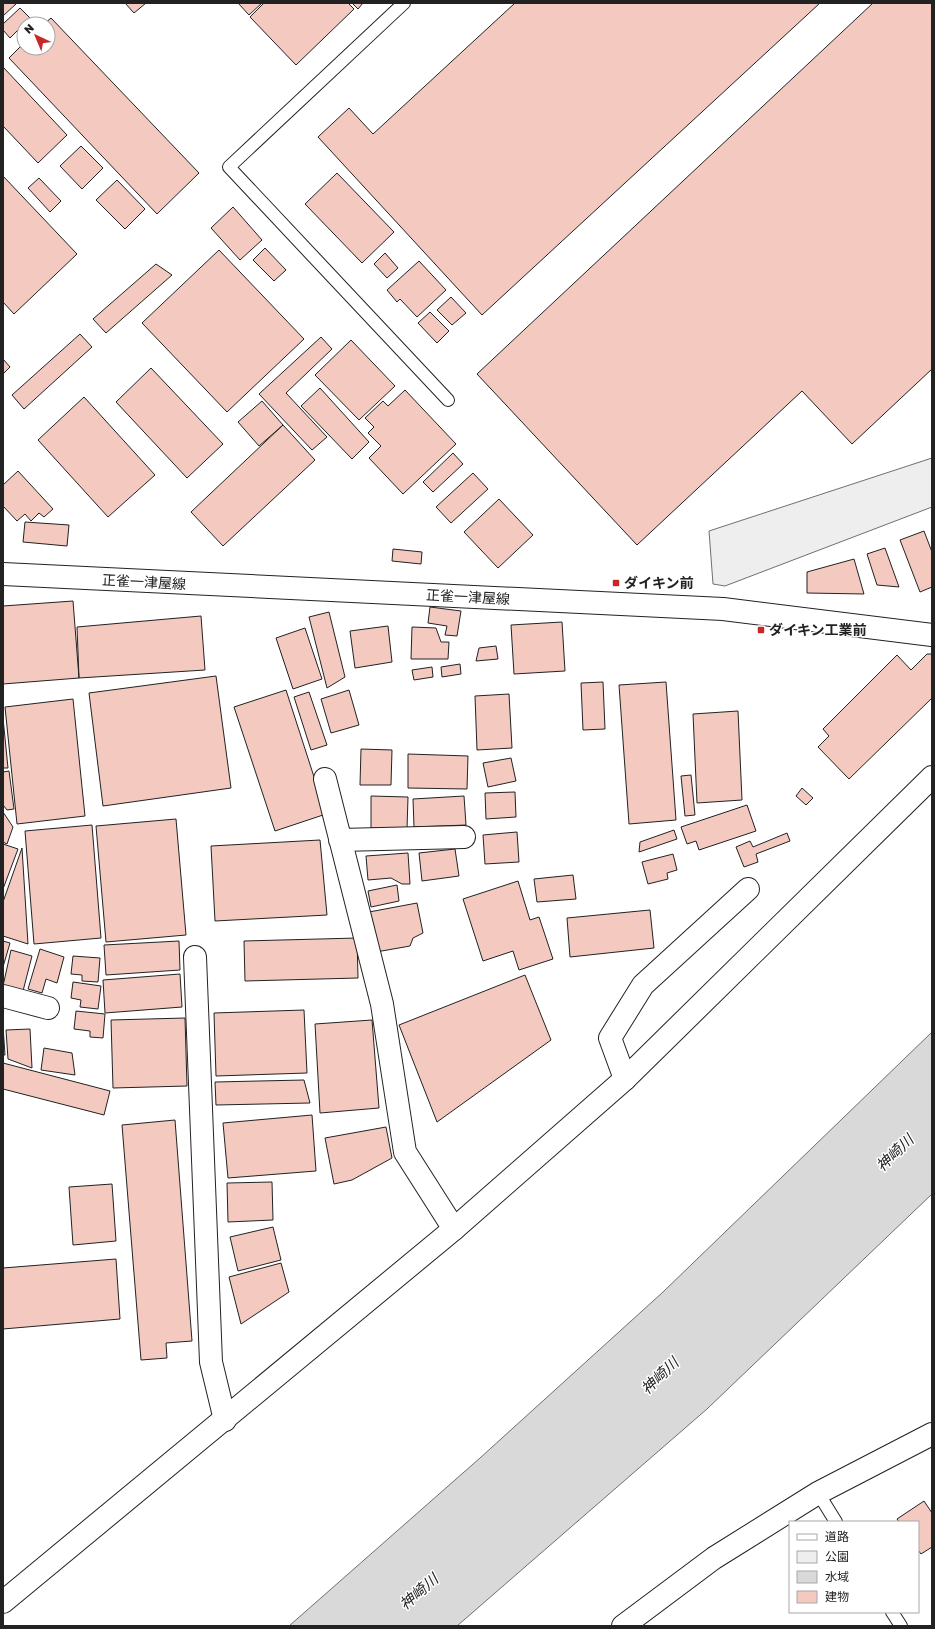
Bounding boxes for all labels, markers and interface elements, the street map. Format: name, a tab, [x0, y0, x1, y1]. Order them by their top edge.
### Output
north arrow	[16, 16, 56, 56]
text: N	[21, 21, 36, 36]
street label: 正雀一津屋線	[102, 571, 186, 592]
place label: ダイキン前	[624, 574, 694, 591]
marker: ダイキン前	[611, 578, 621, 588]
street label: 正雀一津屋線	[426, 586, 510, 607]
place label: ダイキン工業前	[769, 621, 867, 638]
marker: ダイキン工業前	[756, 625, 766, 635]
water label: 神崎川	[872, 1129, 918, 1174]
water label: 神崎川	[637, 1352, 683, 1397]
legend	[789, 1521, 919, 1613]
text: 道路	[825, 1529, 849, 1544]
text: 公園	[825, 1549, 849, 1564]
water label: 神崎川	[395, 1568, 443, 1613]
text: 水域	[825, 1569, 849, 1584]
text: 建物	[825, 1589, 849, 1604]

